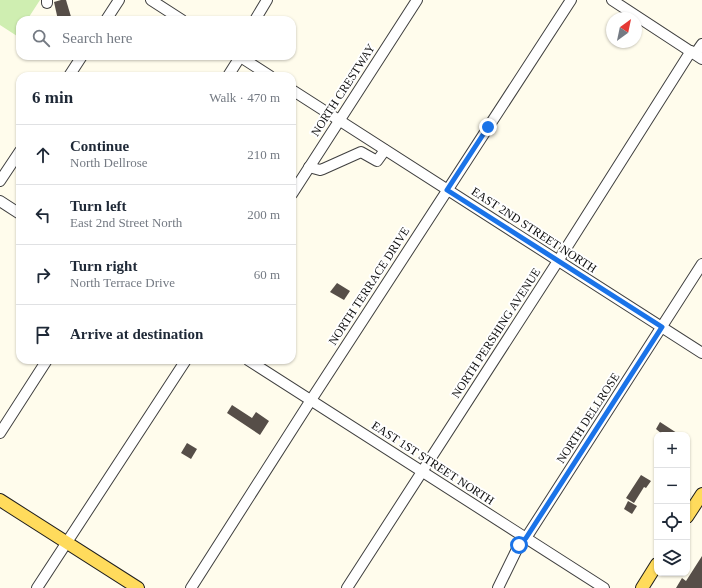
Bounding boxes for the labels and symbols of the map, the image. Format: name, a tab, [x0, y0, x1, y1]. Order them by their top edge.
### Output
north arrow	[606, 12, 642, 48]
street label: NORTH CRESTWAY	[308, 41, 378, 139]
route end	[479, 118, 497, 136]
street label: EAST 2ND STREET NORTH	[469, 184, 600, 276]
street label: NORTH TERRACE DRIVE	[326, 224, 412, 348]
street label: NORTH PERSHING AVENUE	[449, 265, 543, 401]
street label: NORTH DELLROSE	[554, 370, 622, 466]
street label: EAST 1ST STREET NORTH	[369, 418, 497, 508]
route start	[510, 536, 528, 554]

